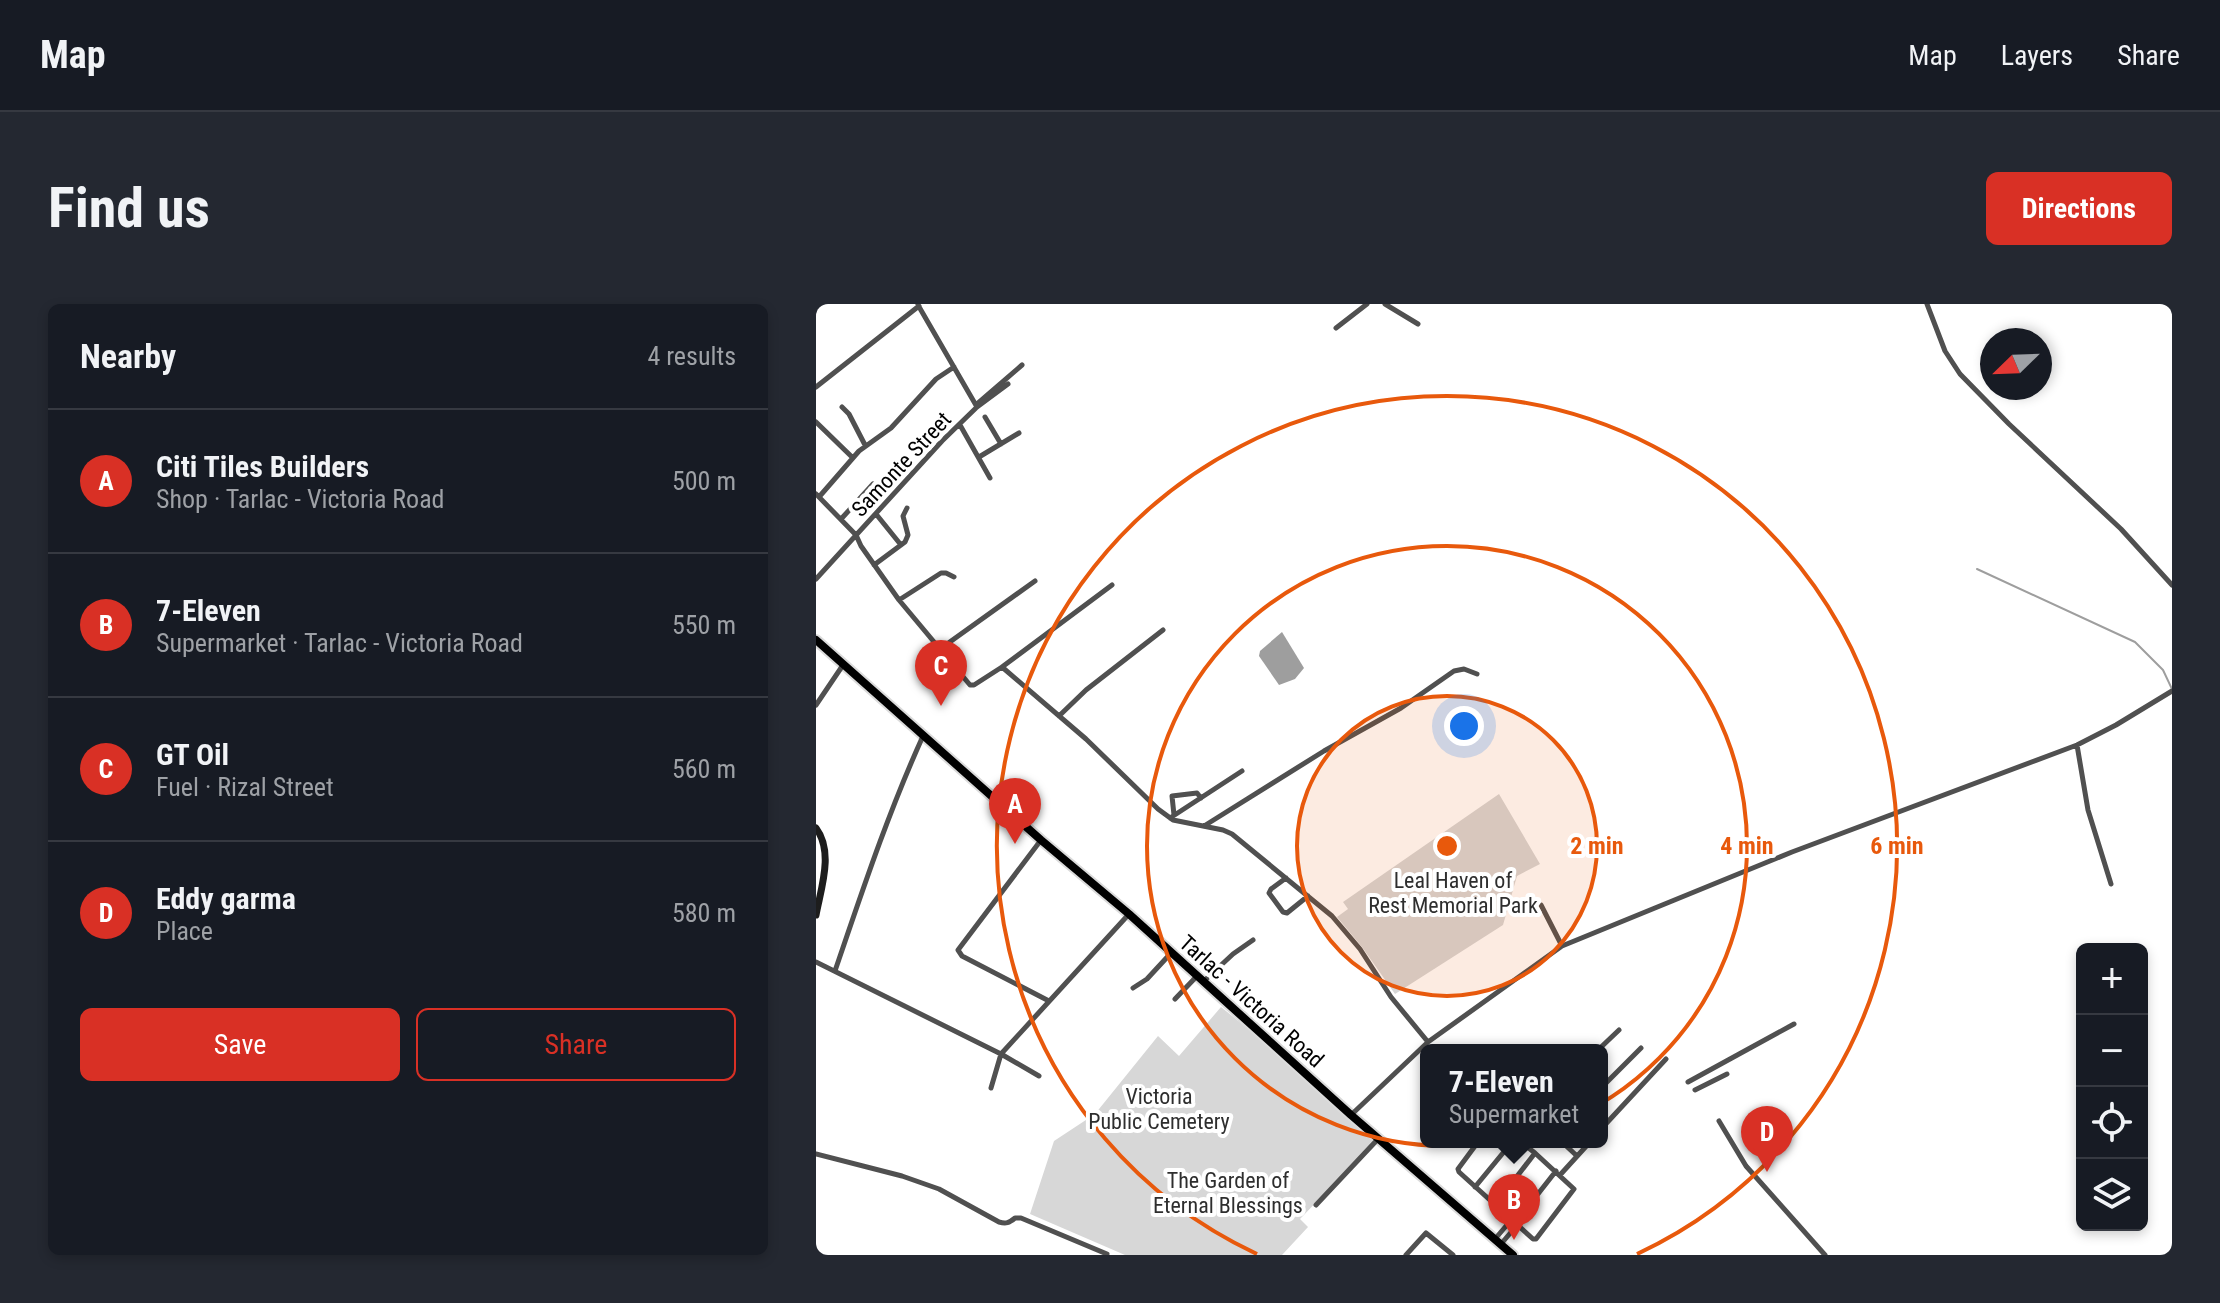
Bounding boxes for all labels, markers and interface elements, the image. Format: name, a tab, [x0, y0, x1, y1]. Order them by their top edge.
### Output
text: Map	[40, 33, 106, 77]
text: Map	[1908, 39, 1957, 72]
text: Layers	[2001, 39, 2073, 72]
text: Share	[2117, 39, 2180, 72]
button: Directions	[1986, 172, 2172, 245]
text: Find us	[48, 175, 210, 241]
north arrow	[1980, 328, 2052, 400]
text: Nearby	[80, 336, 176, 376]
text: 4 results	[647, 341, 736, 371]
street label: Samonte Street	[847, 407, 956, 522]
text: Citi Tiles Builders	[156, 449, 369, 484]
text: A	[98, 466, 114, 496]
text: 500 m	[672, 466, 736, 496]
text: Shop · Tarlac - Victoria Road	[156, 484, 445, 514]
text: 7-Eleven	[156, 593, 261, 628]
text: B	[99, 610, 113, 640]
text: 550 m	[672, 610, 736, 640]
text: Supermarket · Tarlac - Victoria Road	[156, 628, 523, 658]
pin: C	[915, 640, 967, 706]
your location	[1444, 706, 1484, 746]
text: GT Oil	[156, 737, 229, 772]
text: C	[99, 754, 113, 784]
text: 560 m	[672, 754, 736, 784]
text: Fuel · Rizal Street	[156, 772, 334, 802]
pin: A	[989, 778, 1041, 844]
centre of rings	[1433, 832, 1461, 860]
text: 2 min	[1570, 832, 1624, 860]
text: 4 min	[1720, 832, 1774, 860]
text: 6 min	[1870, 832, 1924, 860]
park label: Leal Haven of Rest Memorial Park	[1368, 868, 1538, 918]
text: Eddy garma	[156, 881, 296, 916]
text: D	[99, 898, 113, 928]
text: 580 m	[672, 898, 736, 928]
text: Place	[156, 916, 213, 946]
street label: Tarlac - Victoria Road	[1174, 930, 1329, 1073]
map controls	[2076, 943, 2148, 1231]
button: +	[2076, 943, 2148, 1015]
button: Save	[80, 1008, 400, 1081]
button: Share	[416, 1008, 736, 1081]
button: −	[2076, 1015, 2148, 1087]
popup	[1420, 1044, 1608, 1148]
text: 7-Eleven	[1449, 1064, 1554, 1099]
park label: Victoria Public Cemetery	[1088, 1084, 1230, 1134]
button: locate	[2076, 1087, 2148, 1159]
text: Supermarket	[1449, 1099, 1579, 1129]
pin: D	[1741, 1106, 1793, 1172]
button: layers	[2076, 1159, 2148, 1231]
park label: The Garden of Eternal Blessings	[1153, 1168, 1303, 1218]
pin: B	[1488, 1174, 1540, 1240]

